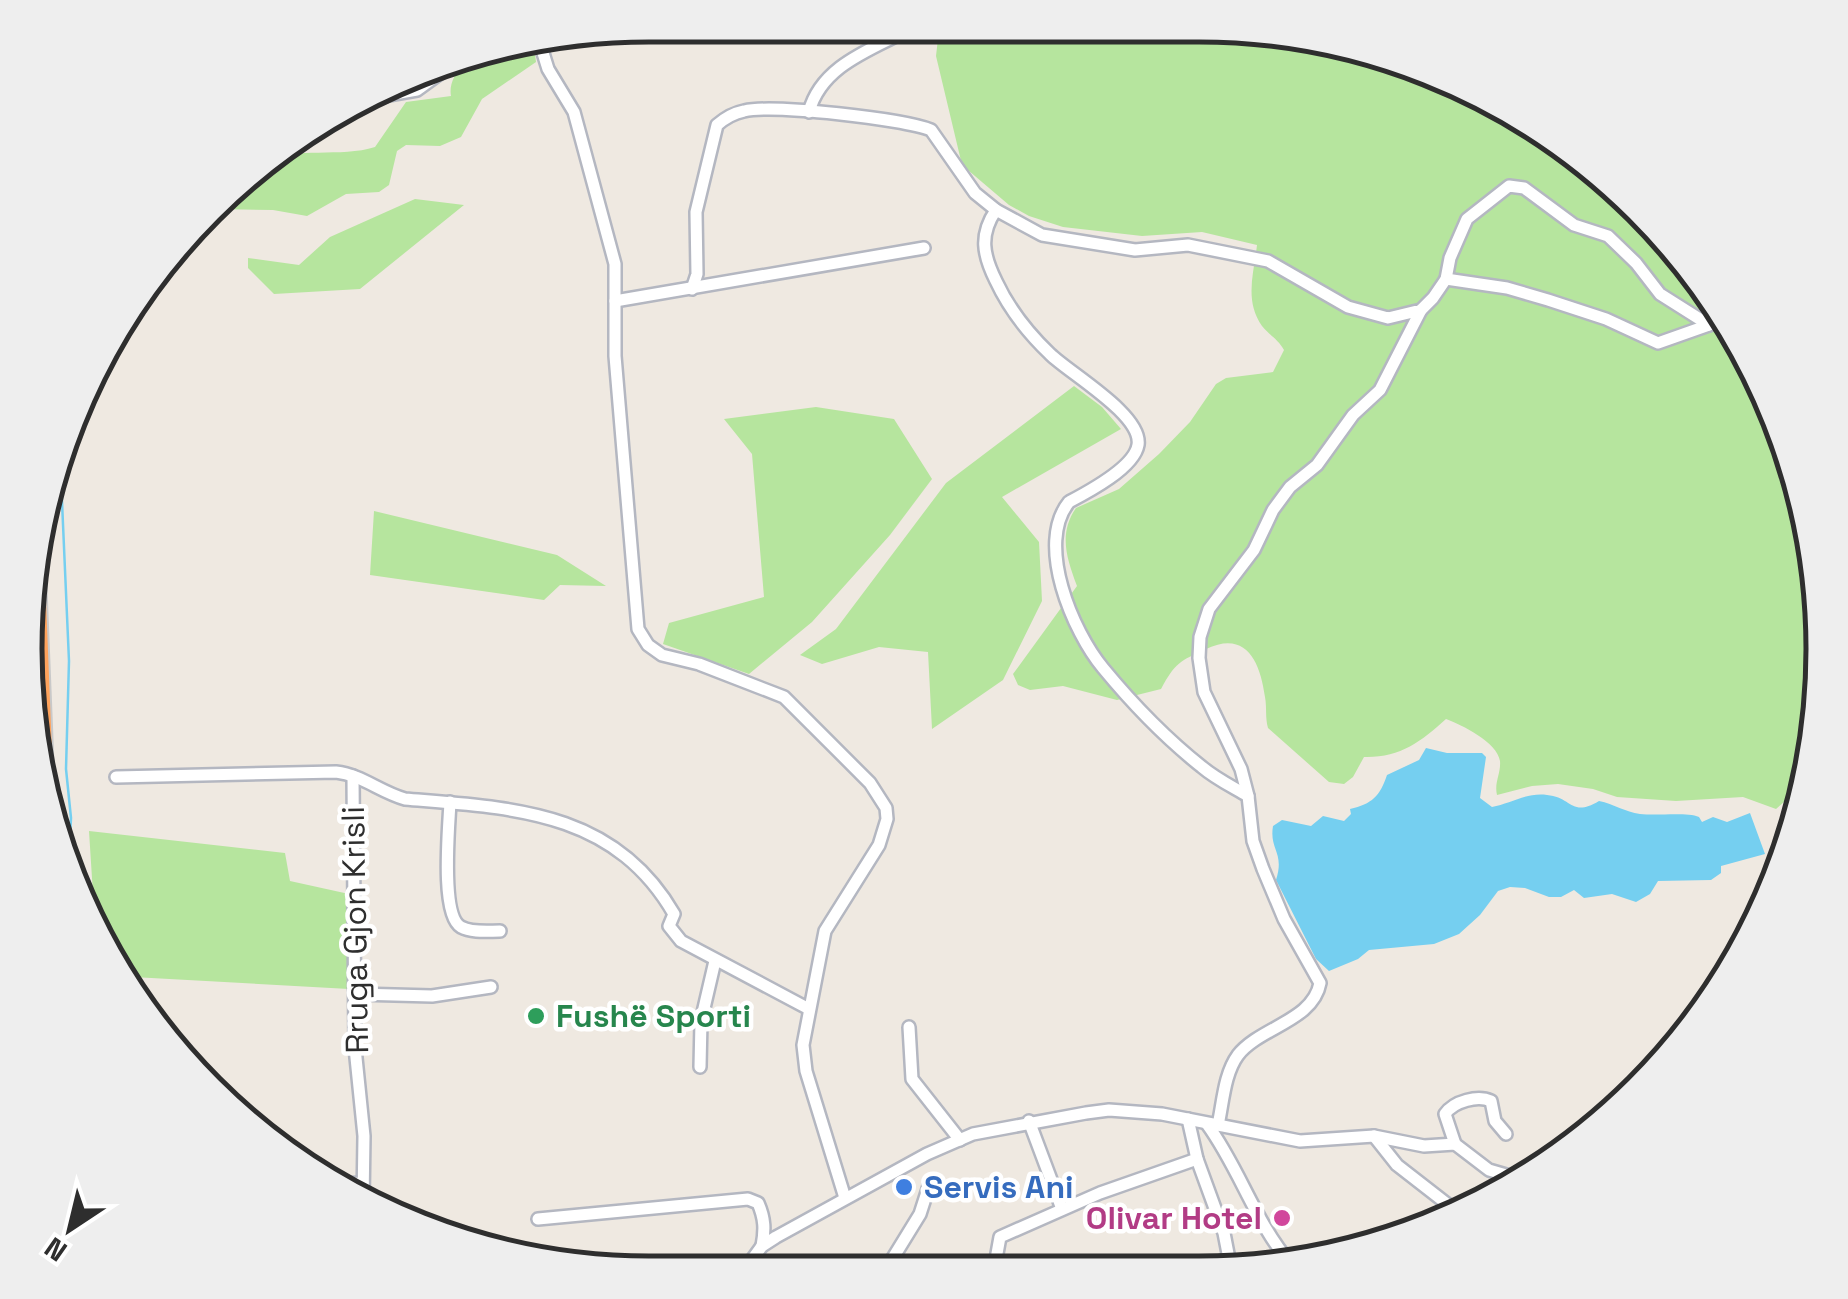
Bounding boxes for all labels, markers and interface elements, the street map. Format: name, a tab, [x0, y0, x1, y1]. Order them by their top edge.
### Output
street label: Rruga Gjon Krisli	[333, 806, 377, 1054]
place label: Fushë Sporti	[556, 996, 751, 1036]
marker: Fushë Sporti	[525, 1005, 547, 1027]
place label: Servis Ani	[924, 1167, 1074, 1207]
marker: Servis Ani	[893, 1176, 915, 1198]
north arrow	[20, 1179, 120, 1279]
place label: Olivar Hotel	[1086, 1198, 1262, 1238]
marker: Olivar Hotel	[1271, 1207, 1293, 1229]
text: N	[38, 1229, 74, 1270]

